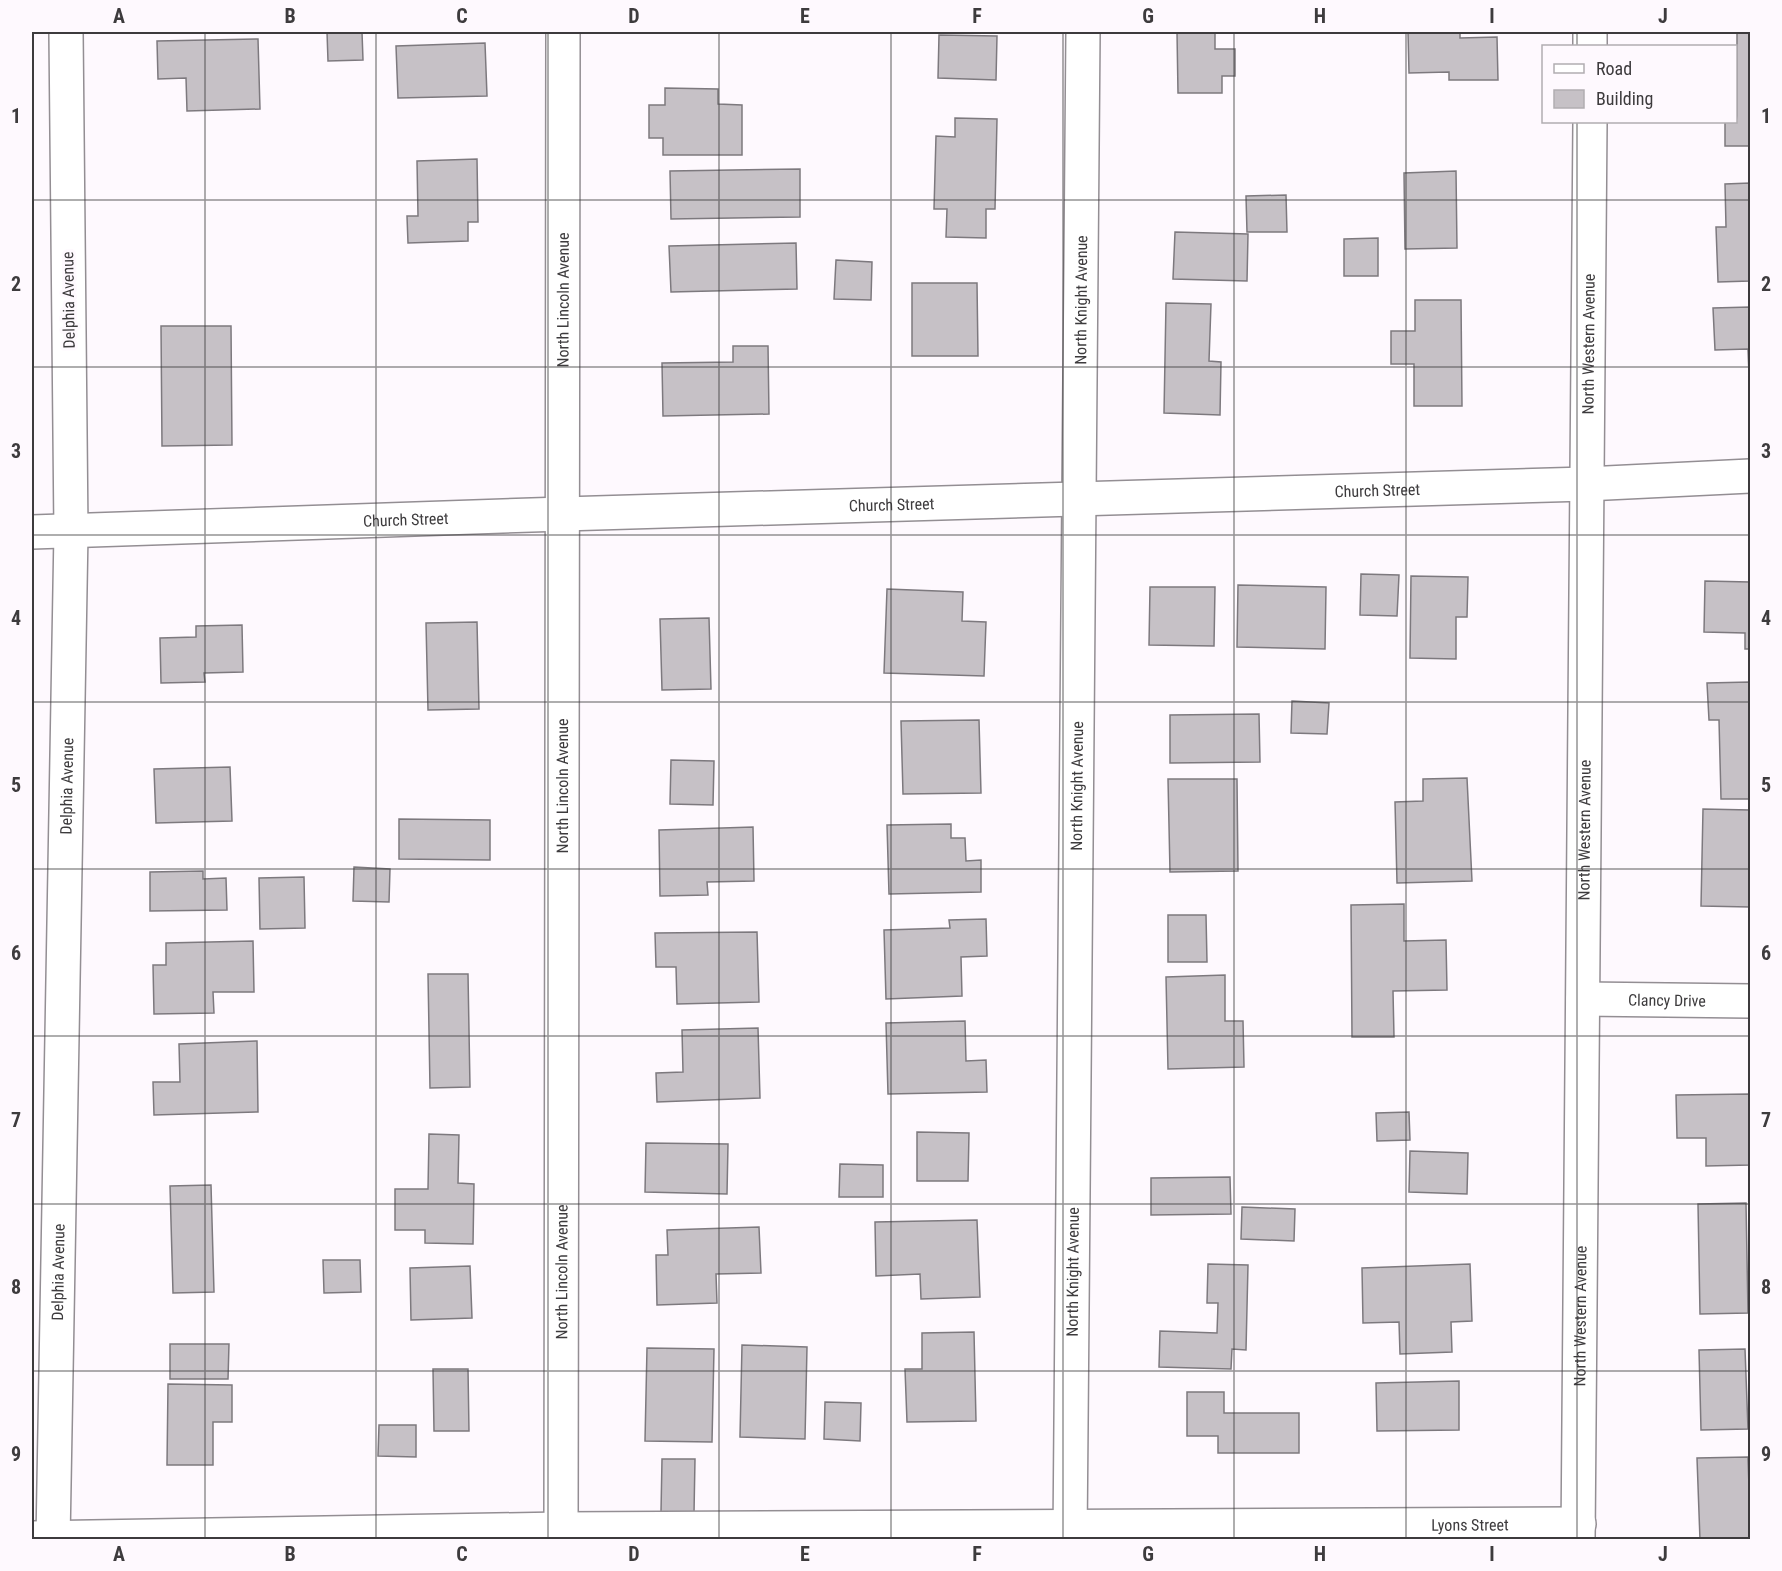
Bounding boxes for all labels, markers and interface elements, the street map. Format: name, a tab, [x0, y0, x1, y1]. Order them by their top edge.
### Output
text: A	[113, 4, 125, 28]
text: B	[284, 4, 296, 28]
text: C	[456, 4, 468, 28]
text: D	[628, 4, 640, 28]
text: E	[800, 4, 810, 28]
text: F	[972, 4, 982, 28]
text: G	[1142, 4, 1154, 28]
text: H	[1314, 4, 1326, 28]
text: I	[1489, 4, 1495, 28]
text: J	[1658, 4, 1668, 28]
legend	[1542, 45, 1737, 123]
text: Road	[1596, 58, 1632, 79]
text: Building	[1596, 88, 1653, 109]
text: 1	[11, 104, 21, 128]
text: 1	[1761, 104, 1771, 128]
street label: North Lincoln Avenue	[554, 232, 573, 368]
street label: North Knight Avenue	[1071, 235, 1091, 365]
street label: Delphia Avenue	[58, 251, 79, 349]
text: 2	[11, 272, 21, 296]
text: 2	[1761, 272, 1771, 296]
street label: North Western Avenue	[1579, 274, 1599, 414]
text: 3	[11, 439, 21, 463]
text: 3	[1761, 439, 1771, 463]
street label: Church Street	[1334, 480, 1421, 501]
street label: Church Street	[849, 494, 935, 516]
street label: Church Street	[363, 509, 449, 531]
text: 4	[11, 606, 21, 630]
text: 4	[1761, 606, 1771, 630]
street label: North Lincoln Avenue	[553, 718, 572, 854]
street label: North Knight Avenue	[1067, 721, 1087, 851]
street label: Delphia Avenue	[57, 737, 77, 835]
street label: North Western Avenue	[1574, 760, 1595, 900]
text: 5	[11, 773, 21, 797]
text: 5	[1761, 773, 1771, 797]
text: 6	[11, 941, 21, 965]
text: 6	[1761, 941, 1771, 965]
street label: Clancy Drive	[1628, 991, 1706, 1010]
text: 7	[11, 1108, 21, 1132]
text: 7	[1761, 1108, 1771, 1132]
street label: North Lincoln Avenue	[552, 1204, 571, 1340]
street label: North Knight Avenue	[1063, 1207, 1083, 1337]
street label: Delphia Avenue	[48, 1223, 69, 1321]
street label: North Western Avenue	[1570, 1246, 1590, 1386]
text: 8	[11, 1275, 21, 1299]
text: 8	[1761, 1275, 1771, 1299]
text: 9	[11, 1442, 21, 1466]
text: 9	[1761, 1442, 1771, 1466]
street label: Lyons Street	[1431, 1515, 1509, 1535]
text: A	[113, 1542, 125, 1566]
text: B	[284, 1542, 296, 1566]
text: C	[456, 1542, 468, 1566]
text: D	[628, 1542, 640, 1566]
text: E	[800, 1542, 810, 1566]
text: F	[972, 1542, 982, 1566]
text: G	[1142, 1542, 1154, 1566]
text: H	[1314, 1542, 1326, 1566]
text: I	[1489, 1542, 1495, 1566]
text: J	[1658, 1542, 1668, 1566]

